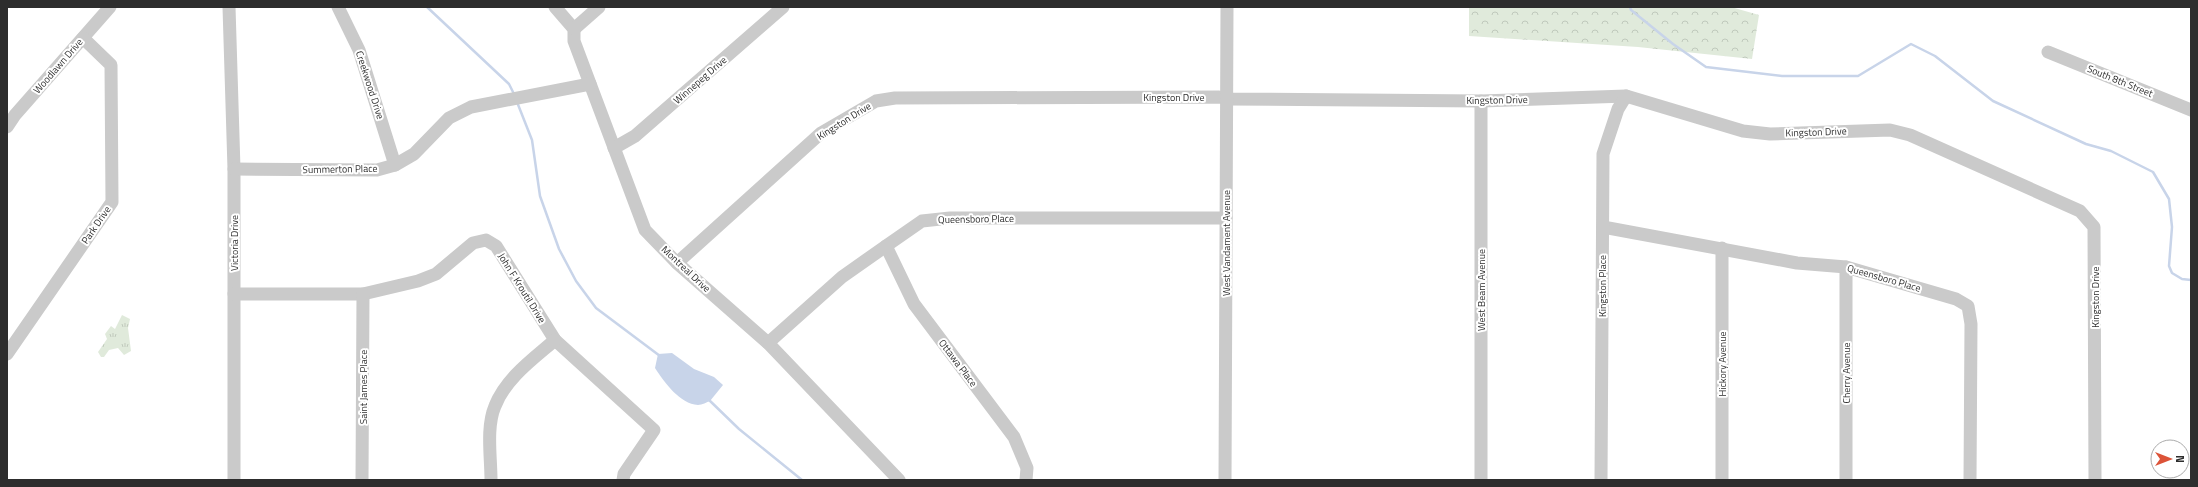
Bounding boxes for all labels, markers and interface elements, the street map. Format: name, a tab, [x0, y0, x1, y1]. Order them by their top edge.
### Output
street label: Woodlawn Drive	[30, 35, 86, 97]
street label: Creekwood Drive	[352, 49, 388, 121]
street label: Winnepeg Drive	[670, 53, 730, 107]
street label: South 8th Street	[2085, 61, 2156, 101]
street label: Kingston Drive	[1143, 90, 1205, 105]
street label: Kingston Drive	[1466, 92, 1528, 108]
street label: Kingston Drive	[814, 98, 874, 144]
street label: Kingston Drive	[1785, 123, 1847, 141]
street label: Summerton Place	[302, 161, 378, 177]
street label: West Vandament Avenue	[1219, 190, 1234, 296]
street label: Park Drive	[78, 203, 114, 247]
street label: Queensboro Place	[938, 211, 1014, 227]
street label: Victoria Drive	[227, 215, 242, 271]
street label: Montreal Drive	[658, 242, 714, 296]
street label: West Beam Avenue	[1474, 249, 1489, 331]
street label: John F Kroutil Drive	[494, 250, 550, 326]
street label: Kingston Place	[1595, 255, 1610, 317]
street label: Queensboro Place	[1845, 260, 1923, 296]
street label: Kingston Drive	[2088, 266, 2103, 328]
street label: Hickory Avenue	[1715, 331, 1730, 397]
street label: Ottawa Place	[935, 336, 981, 390]
street label: Cherry Avenue	[1839, 342, 1854, 404]
street label: Saint James Place	[356, 350, 371, 424]
north arrow	[2150, 439, 2190, 479]
text: N	[2172, 455, 2188, 463]

